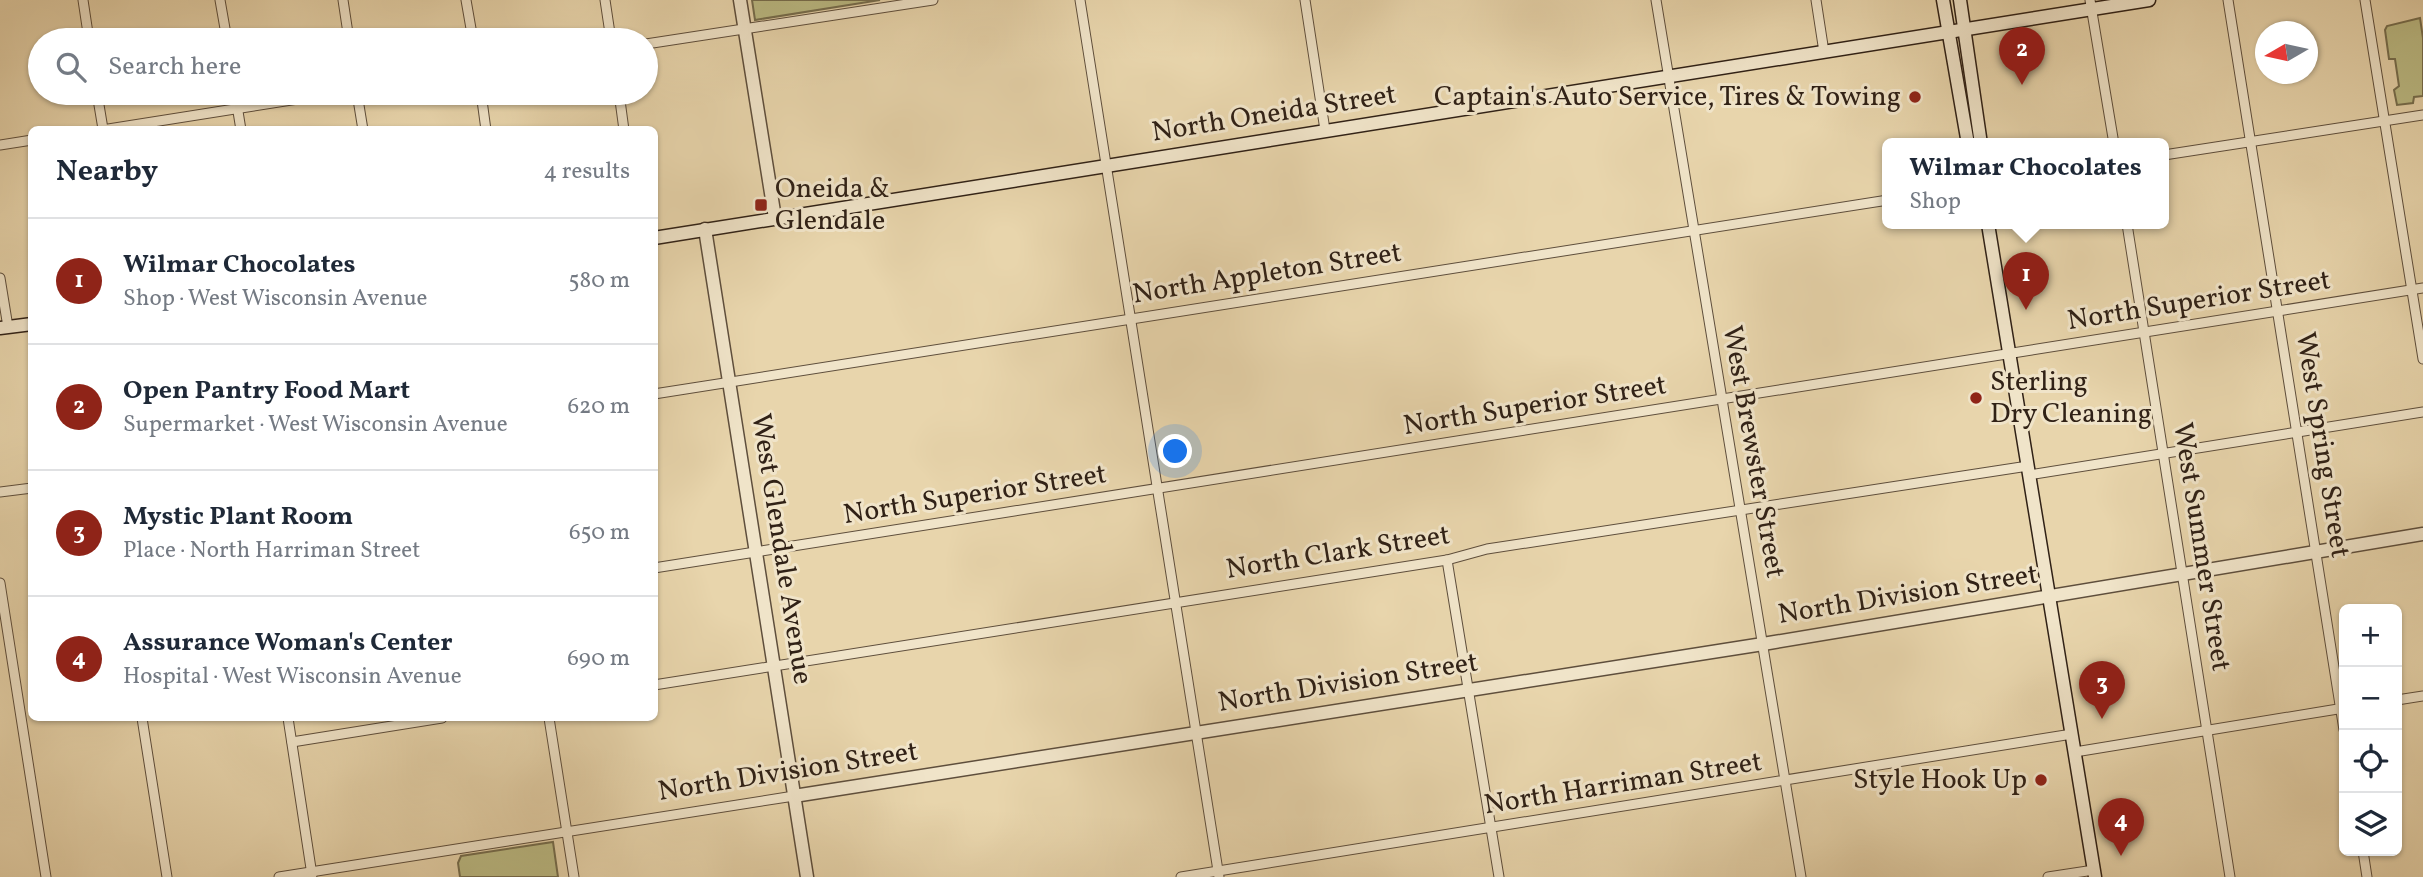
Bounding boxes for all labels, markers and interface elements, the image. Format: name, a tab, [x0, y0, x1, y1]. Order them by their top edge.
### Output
north arrow	[2255, 21, 2318, 84]
pin: 2	[1999, 27, 2045, 85]
search box	[28, 28, 658, 105]
icon: search	[52, 48, 90, 86]
text: Search here	[108, 49, 241, 85]
street label: North Oneida Street	[1149, 75, 1399, 153]
place label: Captain's Auto Service, Tires & Towing	[1434, 78, 1901, 117]
marker: Captain's Auto Service, Tires & Towing	[1907, 89, 1923, 105]
popup	[1882, 138, 2169, 229]
text: Wilmar Chocolates	[1909, 150, 2142, 186]
text: Nearby	[56, 151, 158, 193]
text: 4 results	[544, 156, 630, 188]
place label: Oneida & Glendale	[775, 170, 890, 241]
text: Shop	[1909, 186, 1961, 218]
marker: Oneida & Glendale	[753, 197, 769, 213]
street label: North Appleton Street	[1130, 233, 1404, 315]
text: Wilmar Chocolates	[123, 247, 356, 283]
pin: 1	[2003, 252, 2049, 310]
street label: North Superior Street	[2065, 261, 2333, 341]
text: 1	[74, 265, 84, 297]
text: 580 m	[568, 265, 630, 297]
text: Shop · West Wisconsin Avenue	[123, 283, 428, 315]
street label: West Brewster Street	[1712, 323, 1794, 581]
street label: West Spring Street	[2285, 329, 2359, 561]
place label: Sterling Dry Cleaning	[1990, 363, 2152, 434]
street label: North Superior Street	[1401, 366, 1669, 446]
text: Open Pantry Food Mart	[123, 373, 410, 409]
marker: Sterling Dry Cleaning	[1968, 390, 1984, 406]
text: 2	[73, 391, 85, 423]
text: 620 m	[567, 391, 630, 423]
text: Supermarket · West Wisconsin Avenue	[123, 409, 508, 441]
street label: West Glendale Avenue	[740, 411, 822, 687]
street label: West Summer Street	[2162, 420, 2240, 674]
your location	[1158, 434, 1192, 468]
street label: North Superior Street	[841, 455, 1109, 535]
text: Mystic Plant Room	[123, 499, 353, 535]
street label: North Clark Street	[1223, 516, 1453, 590]
text: 3	[73, 517, 85, 549]
text: 650 m	[569, 517, 630, 549]
text: Place · North Harriman Street	[123, 535, 420, 567]
street label: North Division Street	[1775, 555, 2041, 635]
map controls	[2339, 604, 2402, 856]
button: +	[2339, 604, 2402, 667]
text: Assurance Woman's Center	[123, 625, 453, 661]
text: 4	[72, 643, 86, 675]
text: 690 m	[567, 643, 630, 675]
street label: North Division Street	[1215, 643, 1481, 723]
text: Hospital · West Wisconsin Avenue	[123, 661, 462, 693]
pin: 3	[2079, 661, 2125, 719]
button: −	[2339, 667, 2402, 730]
button: locate	[2339, 730, 2402, 793]
street label: North Division Street	[655, 732, 921, 812]
street label: North Harriman Street	[1481, 743, 1765, 825]
place label: Style Hook Up	[1853, 761, 2027, 800]
marker: Style Hook Up	[2033, 772, 2049, 788]
button: layers	[2339, 793, 2402, 856]
pin: 4	[2098, 798, 2144, 856]

